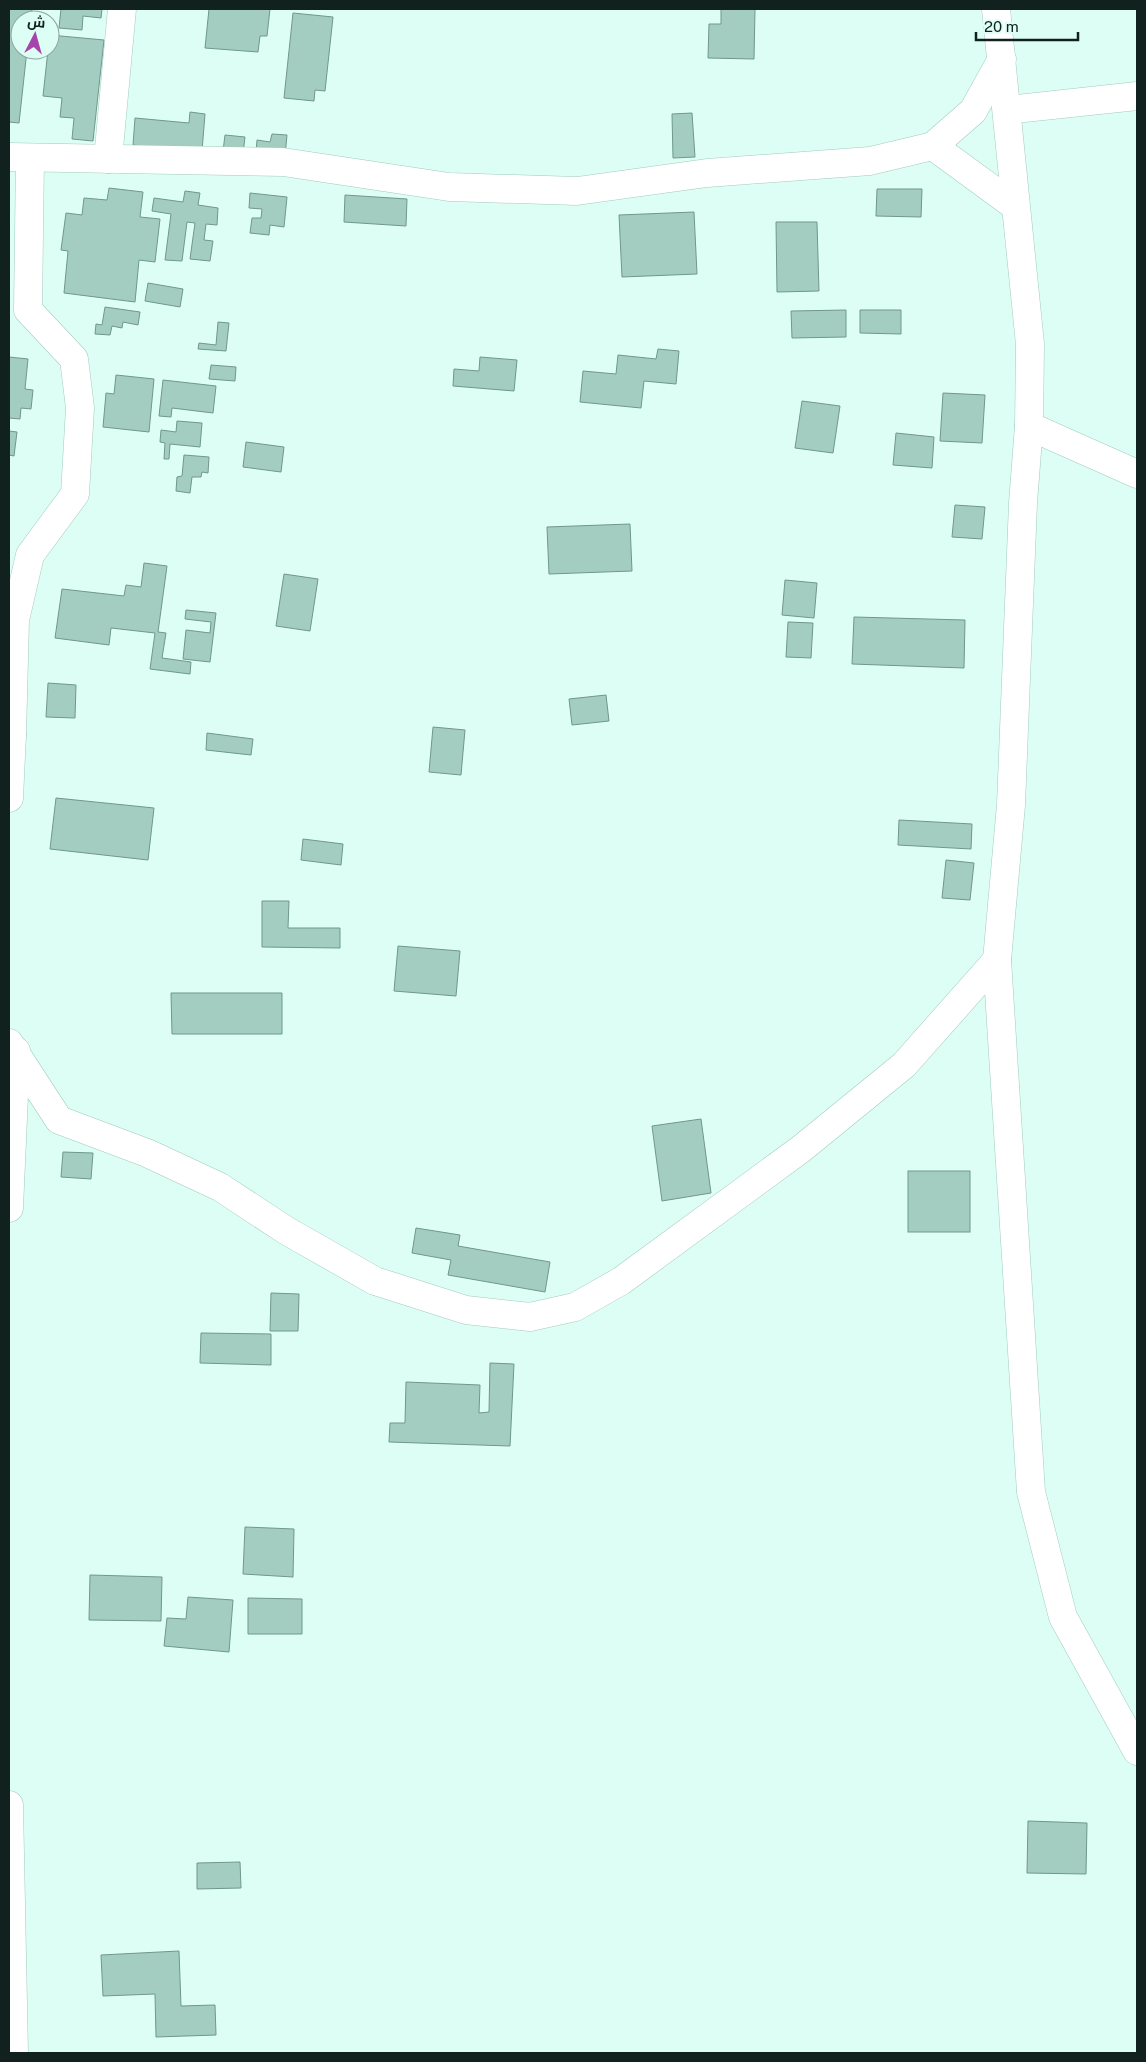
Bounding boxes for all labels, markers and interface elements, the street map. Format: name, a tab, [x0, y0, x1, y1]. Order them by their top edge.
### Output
north arrow	[10, 10, 60, 60]
scale bar	[976, 10, 1078, 42]
text: ش	[26, 13, 46, 32]
text: 20 m	[984, 18, 1019, 35]

